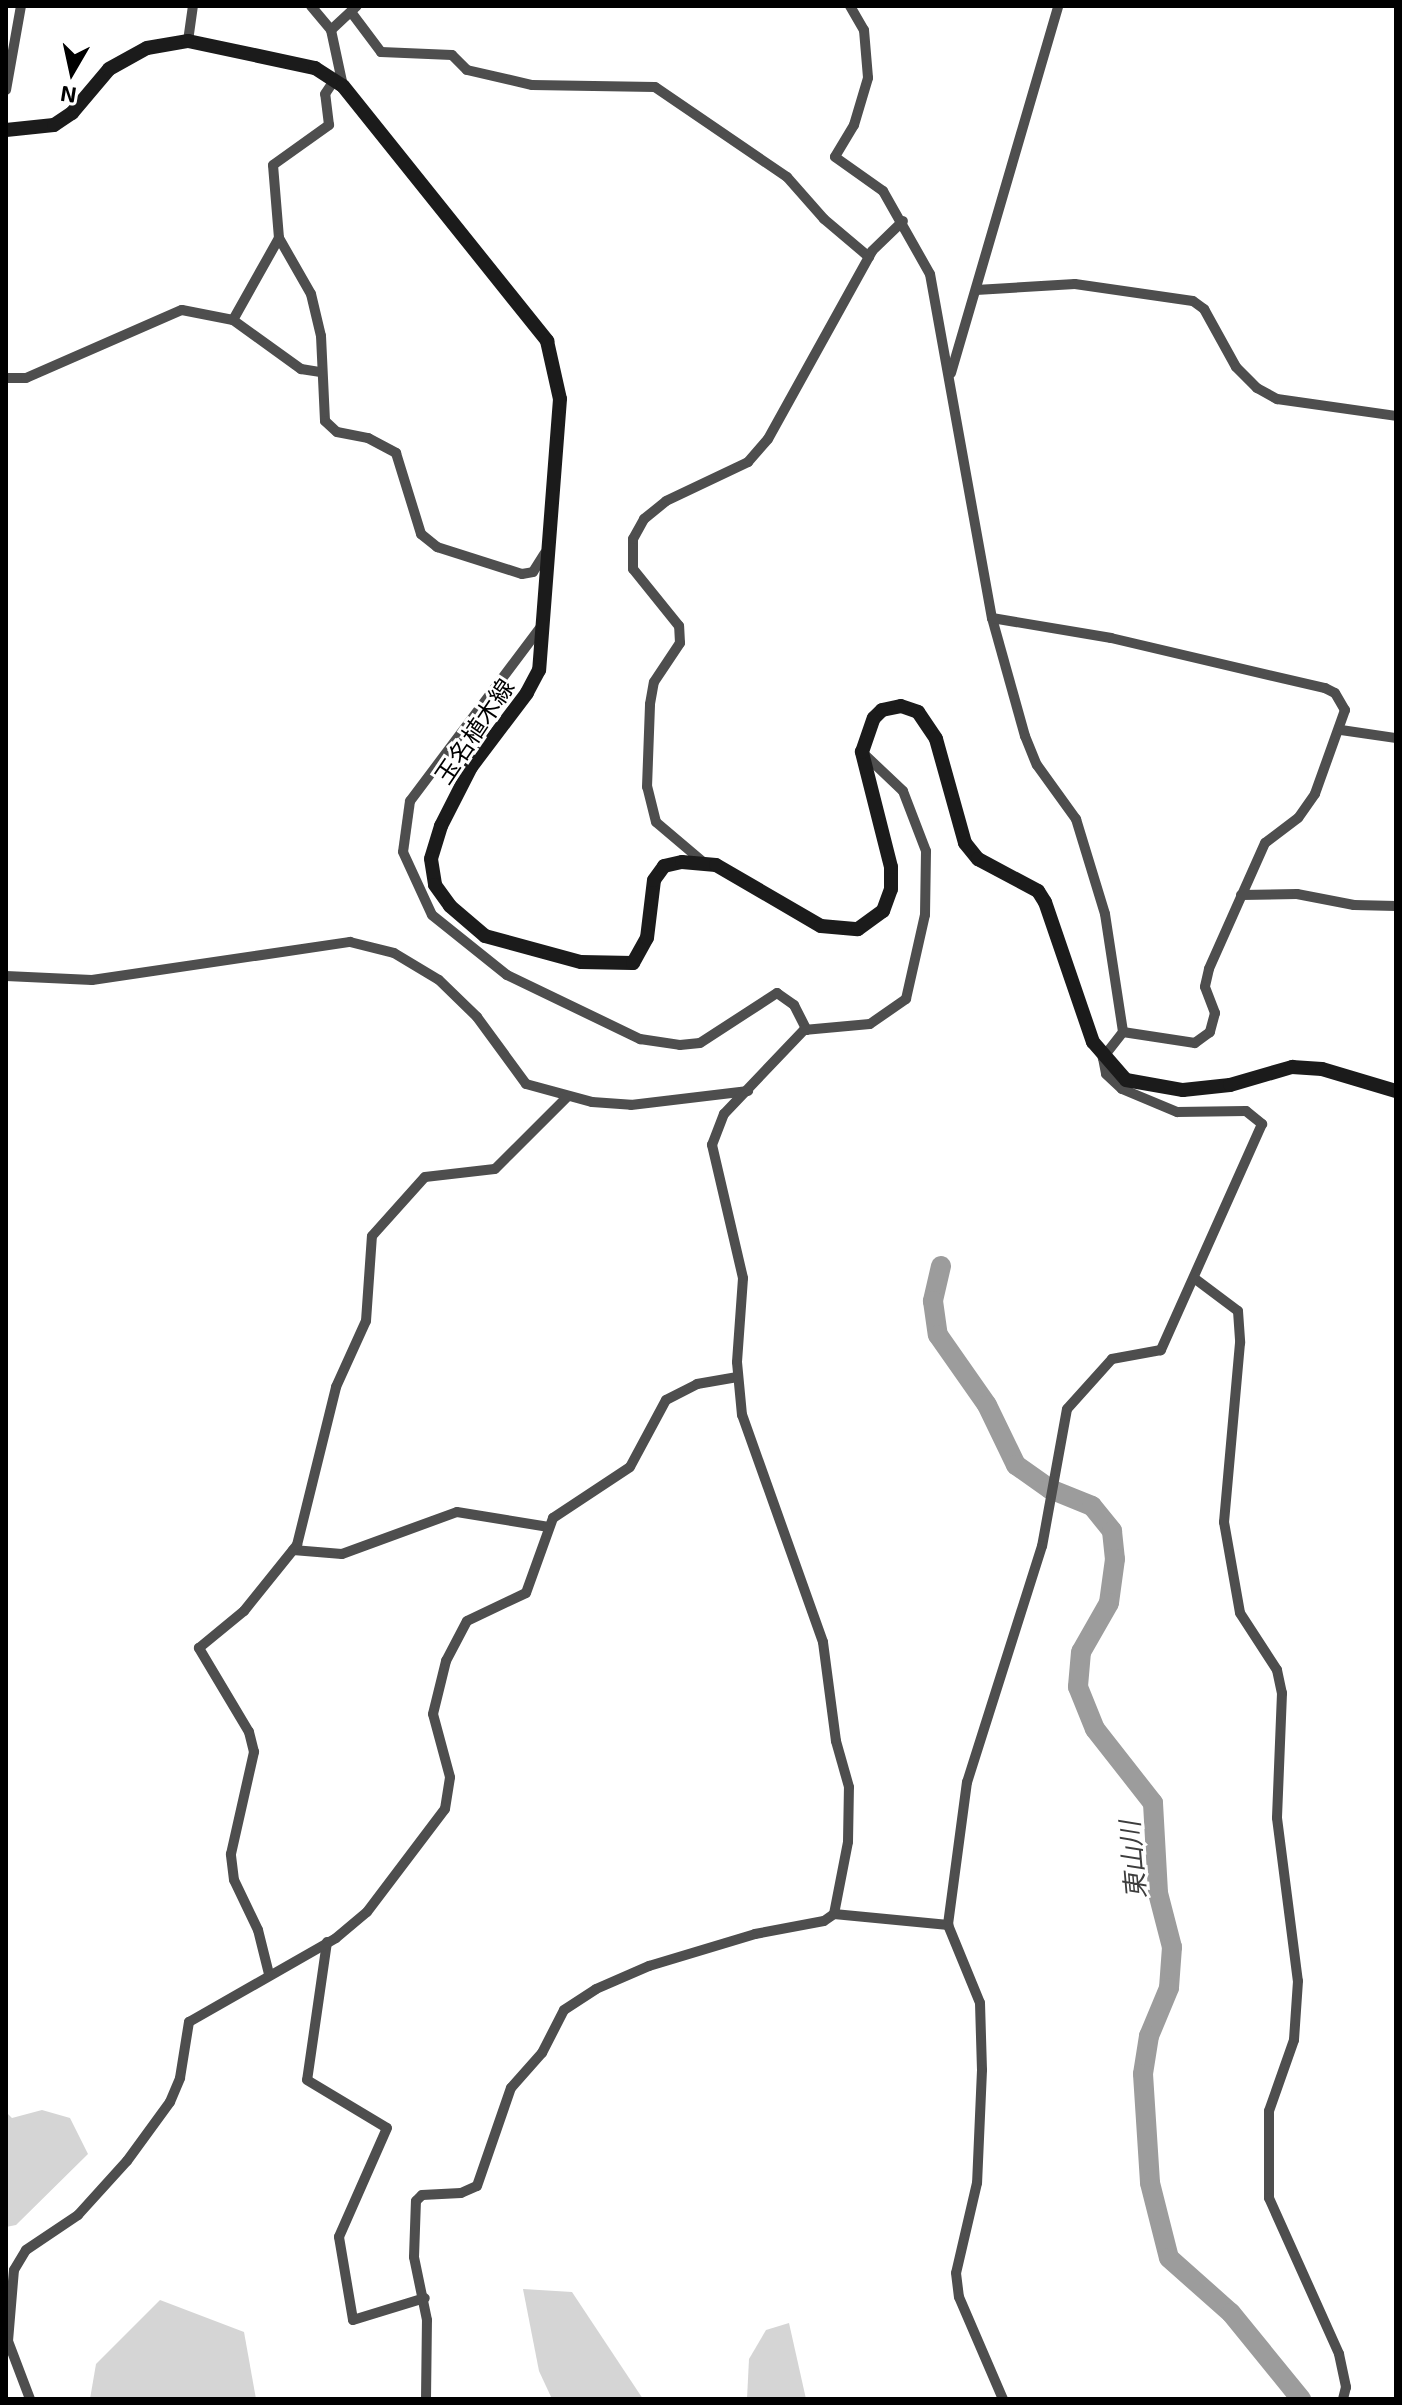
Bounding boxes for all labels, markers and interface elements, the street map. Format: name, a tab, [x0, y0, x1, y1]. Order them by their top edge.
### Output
north arrow	[32, 32, 112, 112]
text: N	[58, 82, 78, 110]
street label: 玉名植木線	[429, 673, 519, 789]
water label: 東山川	[1113, 1820, 1151, 1900]

